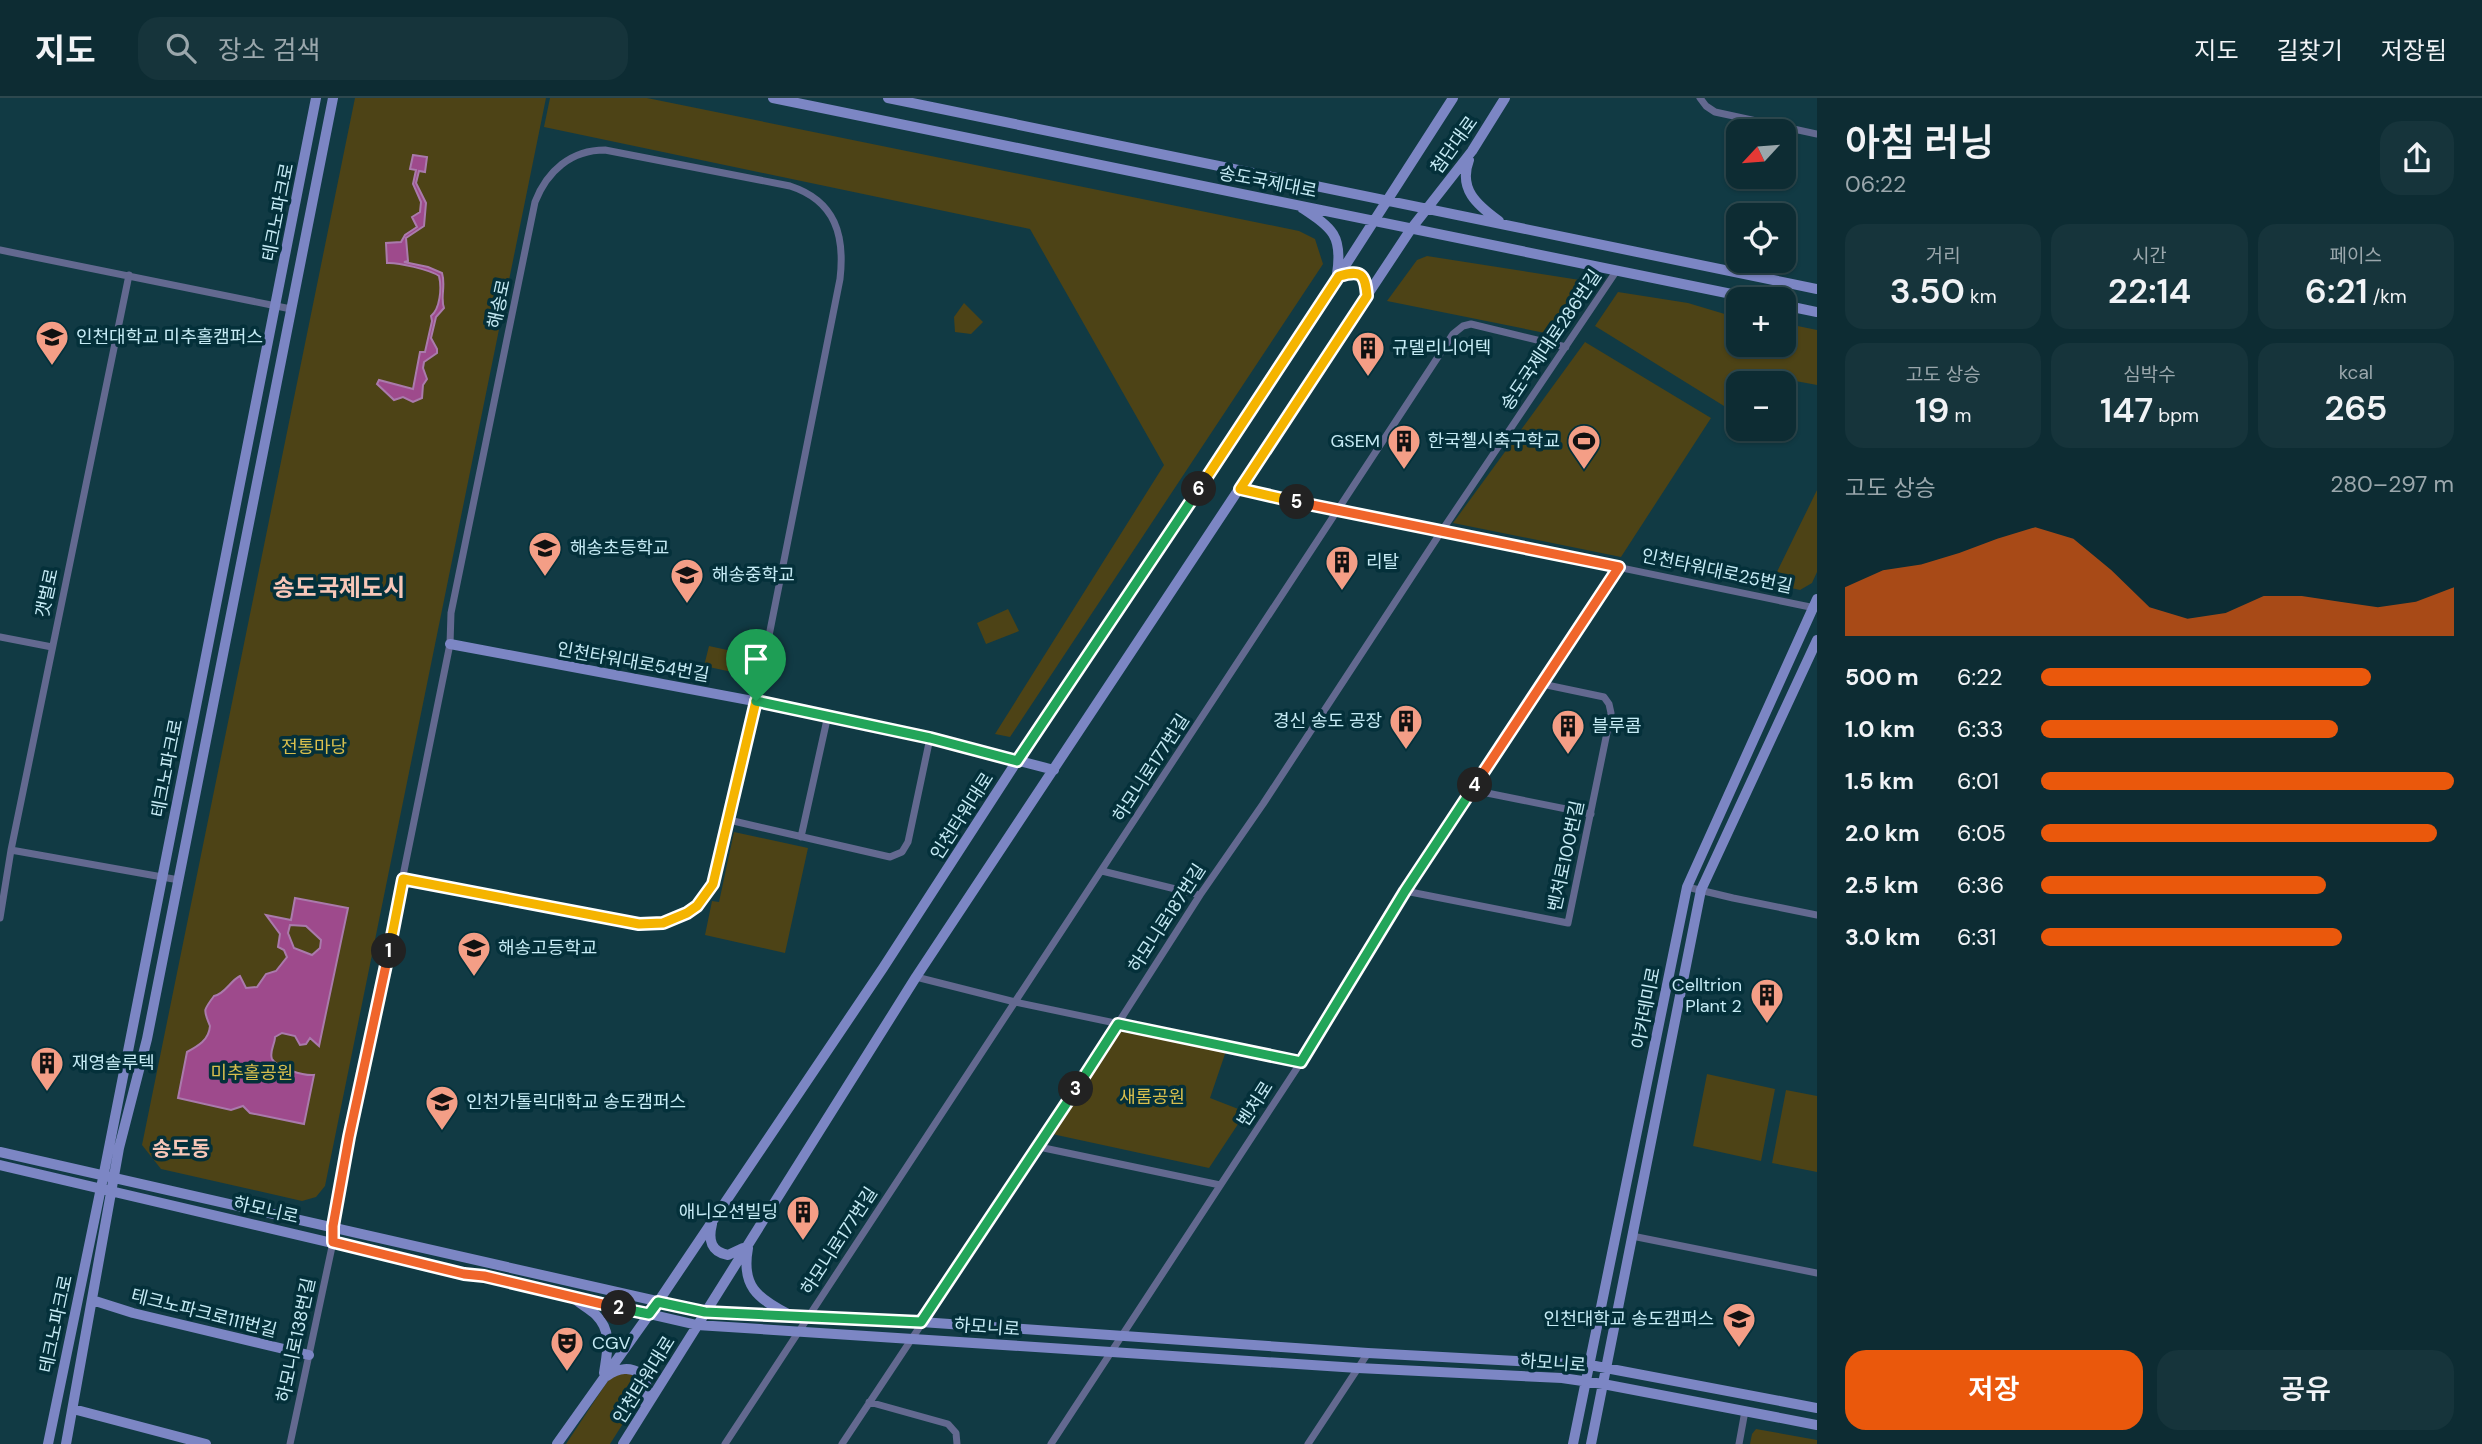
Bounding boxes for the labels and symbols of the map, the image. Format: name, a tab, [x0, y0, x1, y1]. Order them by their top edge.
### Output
street label: 첨단대로	[1425, 111, 1483, 179]
north arrow	[1726, 119, 1796, 189]
street label: 테크노파크로	[257, 161, 299, 263]
street label: 송도국제대로	[1217, 161, 1319, 203]
street label: 송도국제대로286번길	[1495, 265, 1607, 415]
street label: 해송로	[482, 277, 516, 331]
school or university icon: 인천대학교 미추홀캠퍼스	[33, 318, 71, 367]
place label: 인천대학교 미추홀캠퍼스	[76, 325, 263, 349]
building icon: 규델리니어텍	[1349, 329, 1387, 378]
place label: 규델리니어텍	[1392, 336, 1491, 360]
building icon: GSEM	[1385, 422, 1423, 471]
sports icon: 한국첼시축구학교	[1565, 422, 1603, 471]
place label: GSEM	[1331, 429, 1380, 453]
place label: 한국첼시축구학교	[1428, 429, 1560, 453]
pin: 6	[1182, 472, 1216, 506]
pin: 5	[1280, 484, 1314, 520]
school or university icon: 해송초등학교	[526, 529, 564, 578]
place label: 해송초등학교	[570, 536, 669, 560]
building icon: 리탈	[1323, 543, 1361, 592]
street label: 인천타워대로25번길	[1639, 543, 1795, 599]
place label: 리탈	[1366, 550, 1399, 574]
school or university icon: 해송중학교	[668, 556, 706, 605]
place label: 해송중학교	[712, 563, 795, 587]
street label: 갯벌로	[30, 566, 64, 620]
district label: 송도국제도시	[273, 572, 405, 603]
pin	[726, 629, 786, 701]
street label: 인천타워대로54번길	[555, 637, 711, 687]
building icon: 경신 송도 공장	[1387, 702, 1425, 751]
building icon: 블루콤	[1549, 707, 1587, 756]
street label: 하모니로177번길	[1107, 709, 1195, 827]
place label: 경신 송도 공장	[1273, 709, 1382, 733]
place label: 블루콤	[1592, 714, 1642, 738]
street label: 테크노파크로	[146, 717, 188, 819]
park label: 전통마당	[281, 735, 347, 759]
street label: 인천타워대로	[925, 768, 999, 864]
pin: 4	[1458, 768, 1492, 802]
street label: 벤처로100번길	[1543, 798, 1589, 914]
street label: 하모니로187번길	[1123, 859, 1211, 977]
school or university icon: 해송고등학교	[455, 929, 493, 978]
pin: 1	[372, 934, 406, 968]
place label: 해송고등학교	[498, 936, 597, 960]
street label: 아카데미로	[1626, 965, 1666, 1051]
place label: Celltrion Plant 2	[1672, 973, 1742, 1018]
building icon: Celltrion Plant 2	[1748, 976, 1786, 1025]
building icon: 재영솔루텍	[28, 1044, 66, 1093]
place label: 재영솔루텍	[72, 1051, 155, 1075]
park label: 미추홀공원	[211, 1061, 293, 1085]
pin: 3	[1058, 1072, 1094, 1107]
street label: 벤처로	[1231, 1077, 1279, 1131]
school or university icon: 인천가톨릭대학교 송도캠퍼스	[423, 1083, 461, 1132]
park label: 새롬공원	[1119, 1085, 1185, 1109]
place label: 인천가톨릭대학교 송도캠퍼스	[466, 1090, 686, 1114]
district label: 송도동	[152, 1135, 210, 1163]
street label: 하모니로177번길	[795, 1182, 883, 1300]
street label: 하모니로	[231, 1191, 301, 1229]
building icon: 애니오션빌딩	[784, 1193, 822, 1242]
place label: 애니오션빌딩	[679, 1200, 778, 1224]
street label: 테크노파크로	[34, 1273, 78, 1375]
street label: 하모니로138번길	[271, 1276, 321, 1404]
street label: 테크노파크로111번길	[129, 1283, 279, 1343]
pin: 2	[602, 1290, 636, 1326]
school or university icon: 인천대학교 송도캠퍼스	[1720, 1300, 1758, 1349]
place label: 인천대학교 송도캠퍼스	[1544, 1307, 1714, 1331]
street label: 하모니로	[953, 1313, 1021, 1341]
theatre icon: CGV	[548, 1324, 586, 1373]
place label: CGV	[592, 1331, 631, 1355]
street label: 인천타워대로	[607, 1332, 681, 1428]
street label: 하모니로	[1519, 1349, 1587, 1377]

